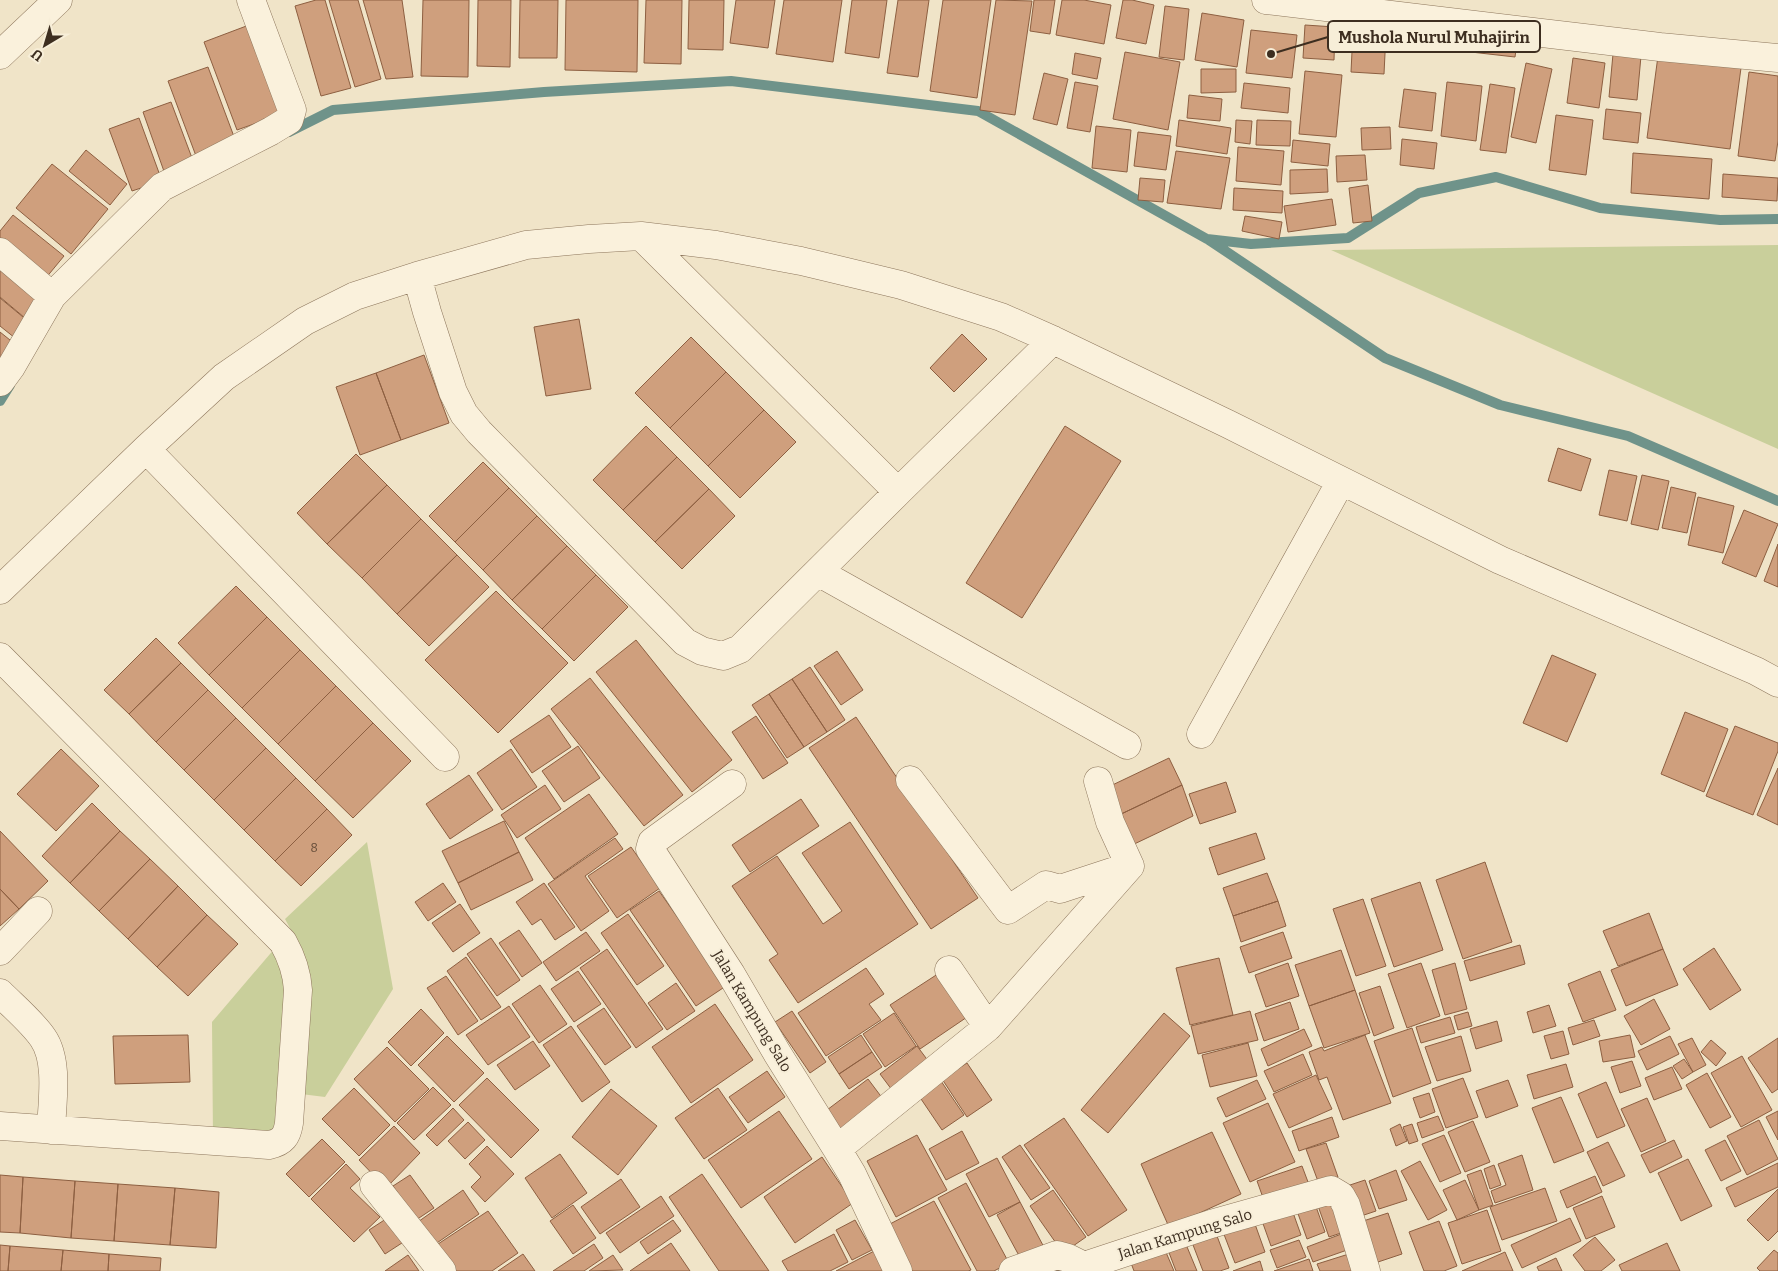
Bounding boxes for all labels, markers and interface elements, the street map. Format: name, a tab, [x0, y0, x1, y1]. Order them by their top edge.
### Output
north arrow	[20, 20, 70, 70]
callout: Mushola Nurul Muhajirin	[1328, 21, 1540, 52]
text: Mushola Nurul Muhajirin	[1338, 28, 1531, 47]
text: U	[27, 45, 47, 65]
house number: 8	[310, 841, 318, 855]
street label: Jalan Kampung Salo	[708, 946, 796, 1075]
street label: Jalan Kampung Salo	[1115, 1205, 1254, 1263]

